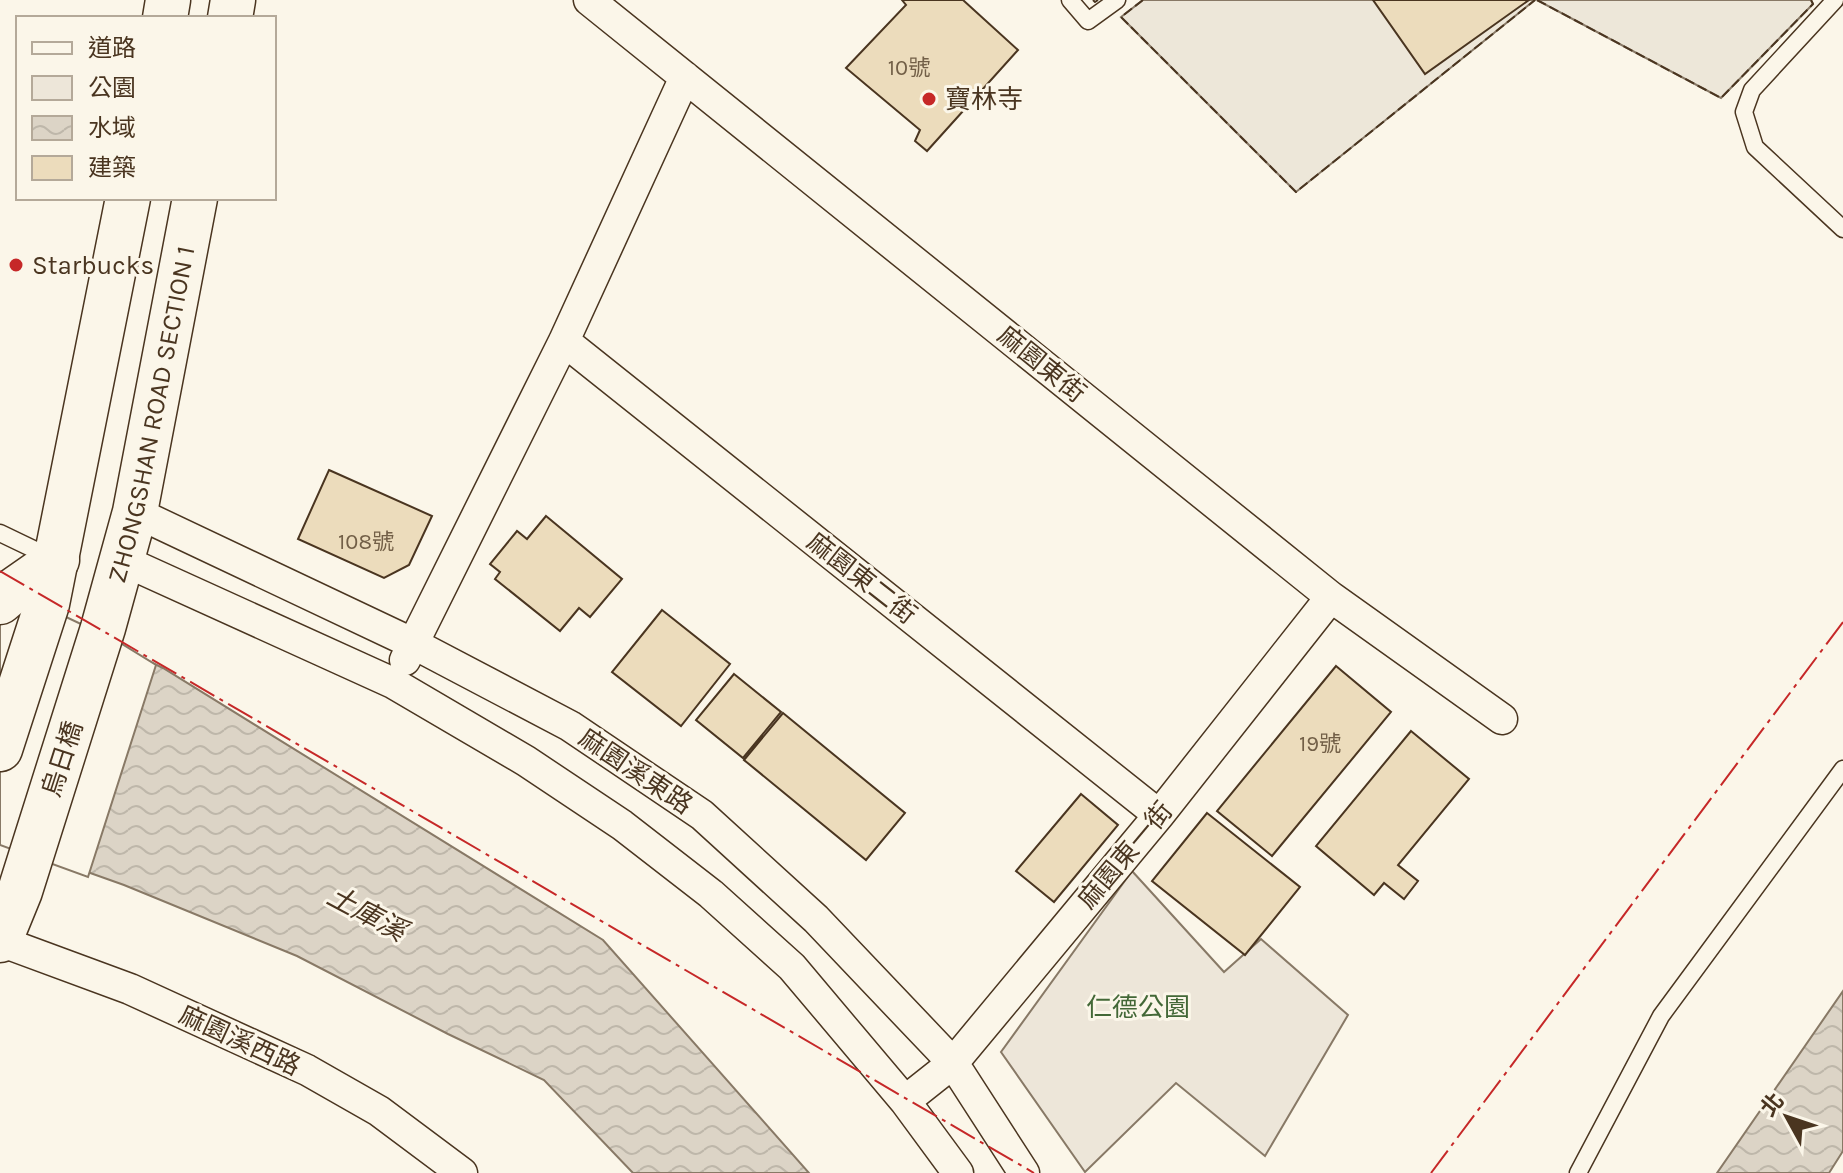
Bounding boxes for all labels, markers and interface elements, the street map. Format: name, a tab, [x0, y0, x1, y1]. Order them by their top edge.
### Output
legend	[16, 16, 276, 200]
text: 道路	[88, 34, 136, 62]
house number: 10號	[888, 55, 930, 81]
text: 公園	[88, 74, 136, 102]
place label: 寶林寺	[945, 84, 1023, 115]
marker: 寶林寺	[920, 90, 938, 108]
text: 水域	[88, 114, 136, 142]
text: 建築	[88, 154, 136, 182]
street label: ZHONGSHAN ROAD SECTION 1	[101, 243, 201, 586]
place label: Starbucks	[32, 250, 154, 281]
marker: Starbucks	[7, 256, 25, 274]
street label: 麻園東街	[992, 320, 1092, 409]
street label: 麻園東二街	[801, 526, 922, 631]
house number: 108號	[338, 529, 394, 555]
street label: 烏日橋	[36, 717, 89, 801]
street label: 麻園溪東路	[573, 722, 698, 821]
house number: 19號	[1299, 731, 1341, 757]
street label: 麻園東一街	[1072, 796, 1179, 915]
water label: 土庫溪	[322, 879, 415, 950]
park label: 仁德公園	[1086, 992, 1190, 1023]
street label: 麻園溪西路	[174, 999, 305, 1082]
north arrow	[1747, 1077, 1827, 1157]
text: 北	[1755, 1088, 1789, 1122]

